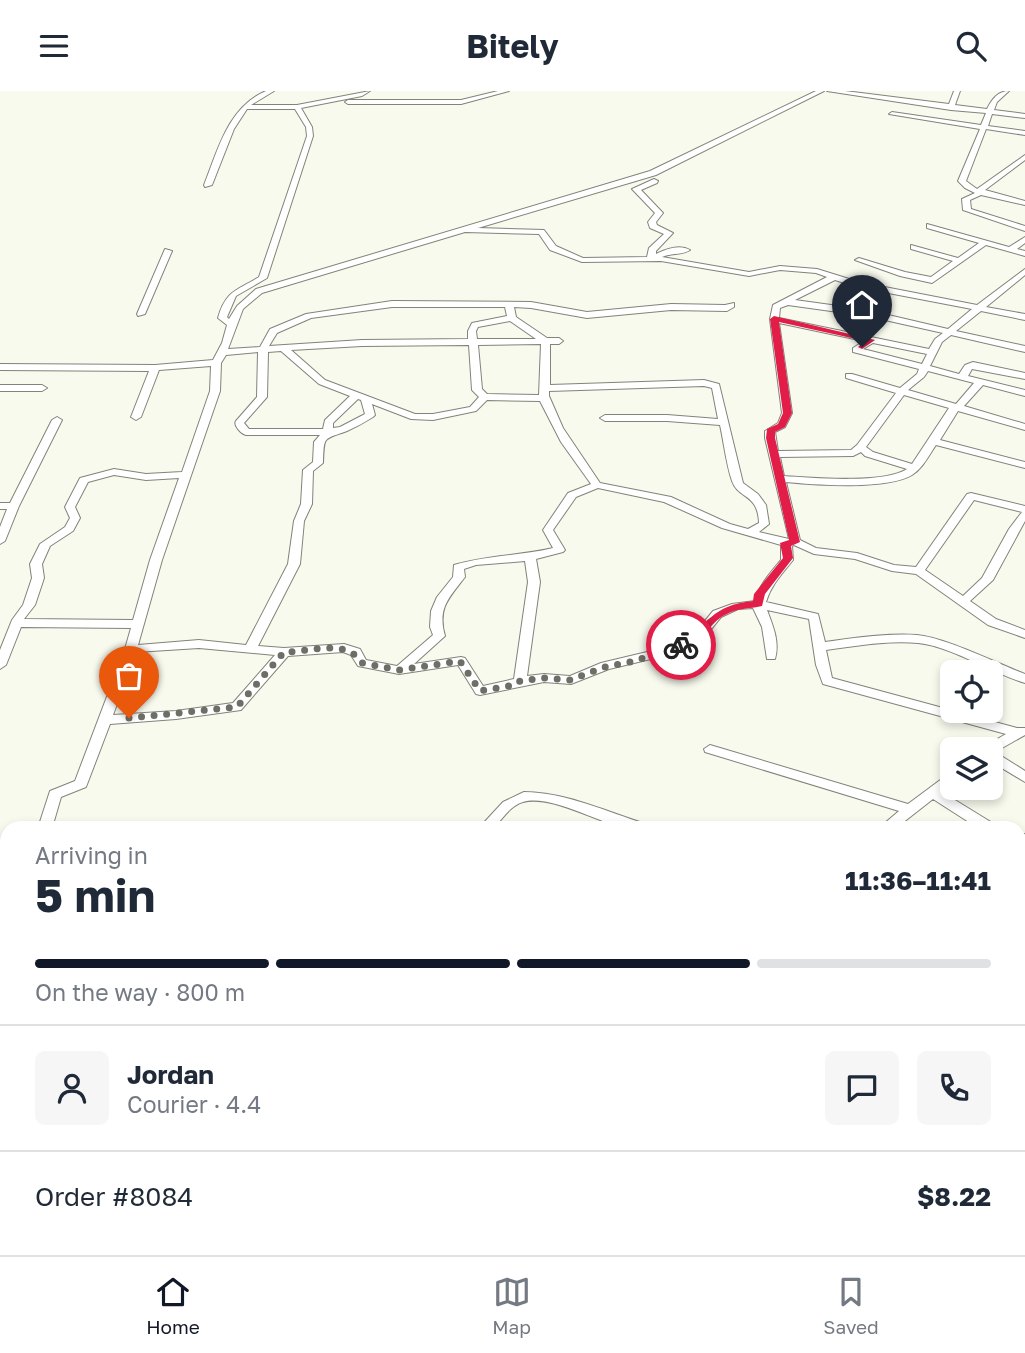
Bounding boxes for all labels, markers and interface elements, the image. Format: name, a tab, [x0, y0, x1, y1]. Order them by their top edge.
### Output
icon: menu	[35, 27, 73, 65]
text: Bitely	[466, 27, 559, 65]
icon: search	[952, 27, 990, 65]
pin	[832, 275, 892, 347]
icon: home	[843, 286, 881, 324]
courier	[646, 610, 716, 680]
icon: bike	[662, 626, 700, 664]
pin	[99, 646, 159, 718]
icon: bag	[110, 657, 148, 695]
map controls	[940, 660, 1003, 800]
button: locate	[940, 660, 1003, 723]
button: layers	[940, 737, 1003, 800]
text: Arriving in	[35, 841, 148, 869]
text: 11:36–11:41	[845, 865, 991, 896]
text: 5 min	[35, 867, 155, 922]
text: On the way · 800 m	[35, 978, 245, 1006]
button: person	[35, 1051, 109, 1125]
button: chat	[825, 1051, 899, 1125]
button: phone	[917, 1051, 991, 1125]
text: Jordan	[127, 1059, 214, 1090]
text: Courier · 4.4	[127, 1090, 261, 1118]
text: Order #8084	[35, 1181, 193, 1212]
text: $8.22	[917, 1181, 991, 1212]
tab: Home	[146, 1273, 200, 1338]
tab: Map	[492, 1273, 531, 1338]
tab: Saved	[823, 1273, 879, 1338]

